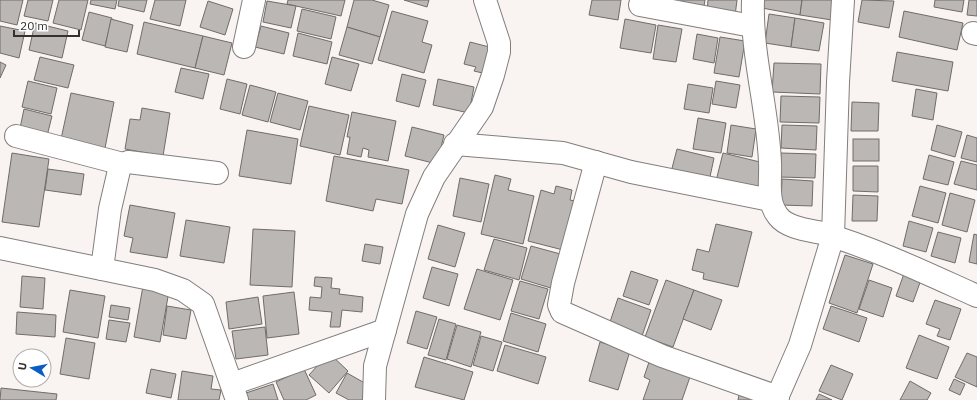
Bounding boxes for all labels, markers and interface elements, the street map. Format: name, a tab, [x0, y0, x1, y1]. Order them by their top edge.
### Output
scale bar	[14, 12, 79, 38]
text: 20 m	[20, 18, 48, 33]
north arrow	[12, 348, 52, 388]
text: U	[15, 361, 30, 371]

